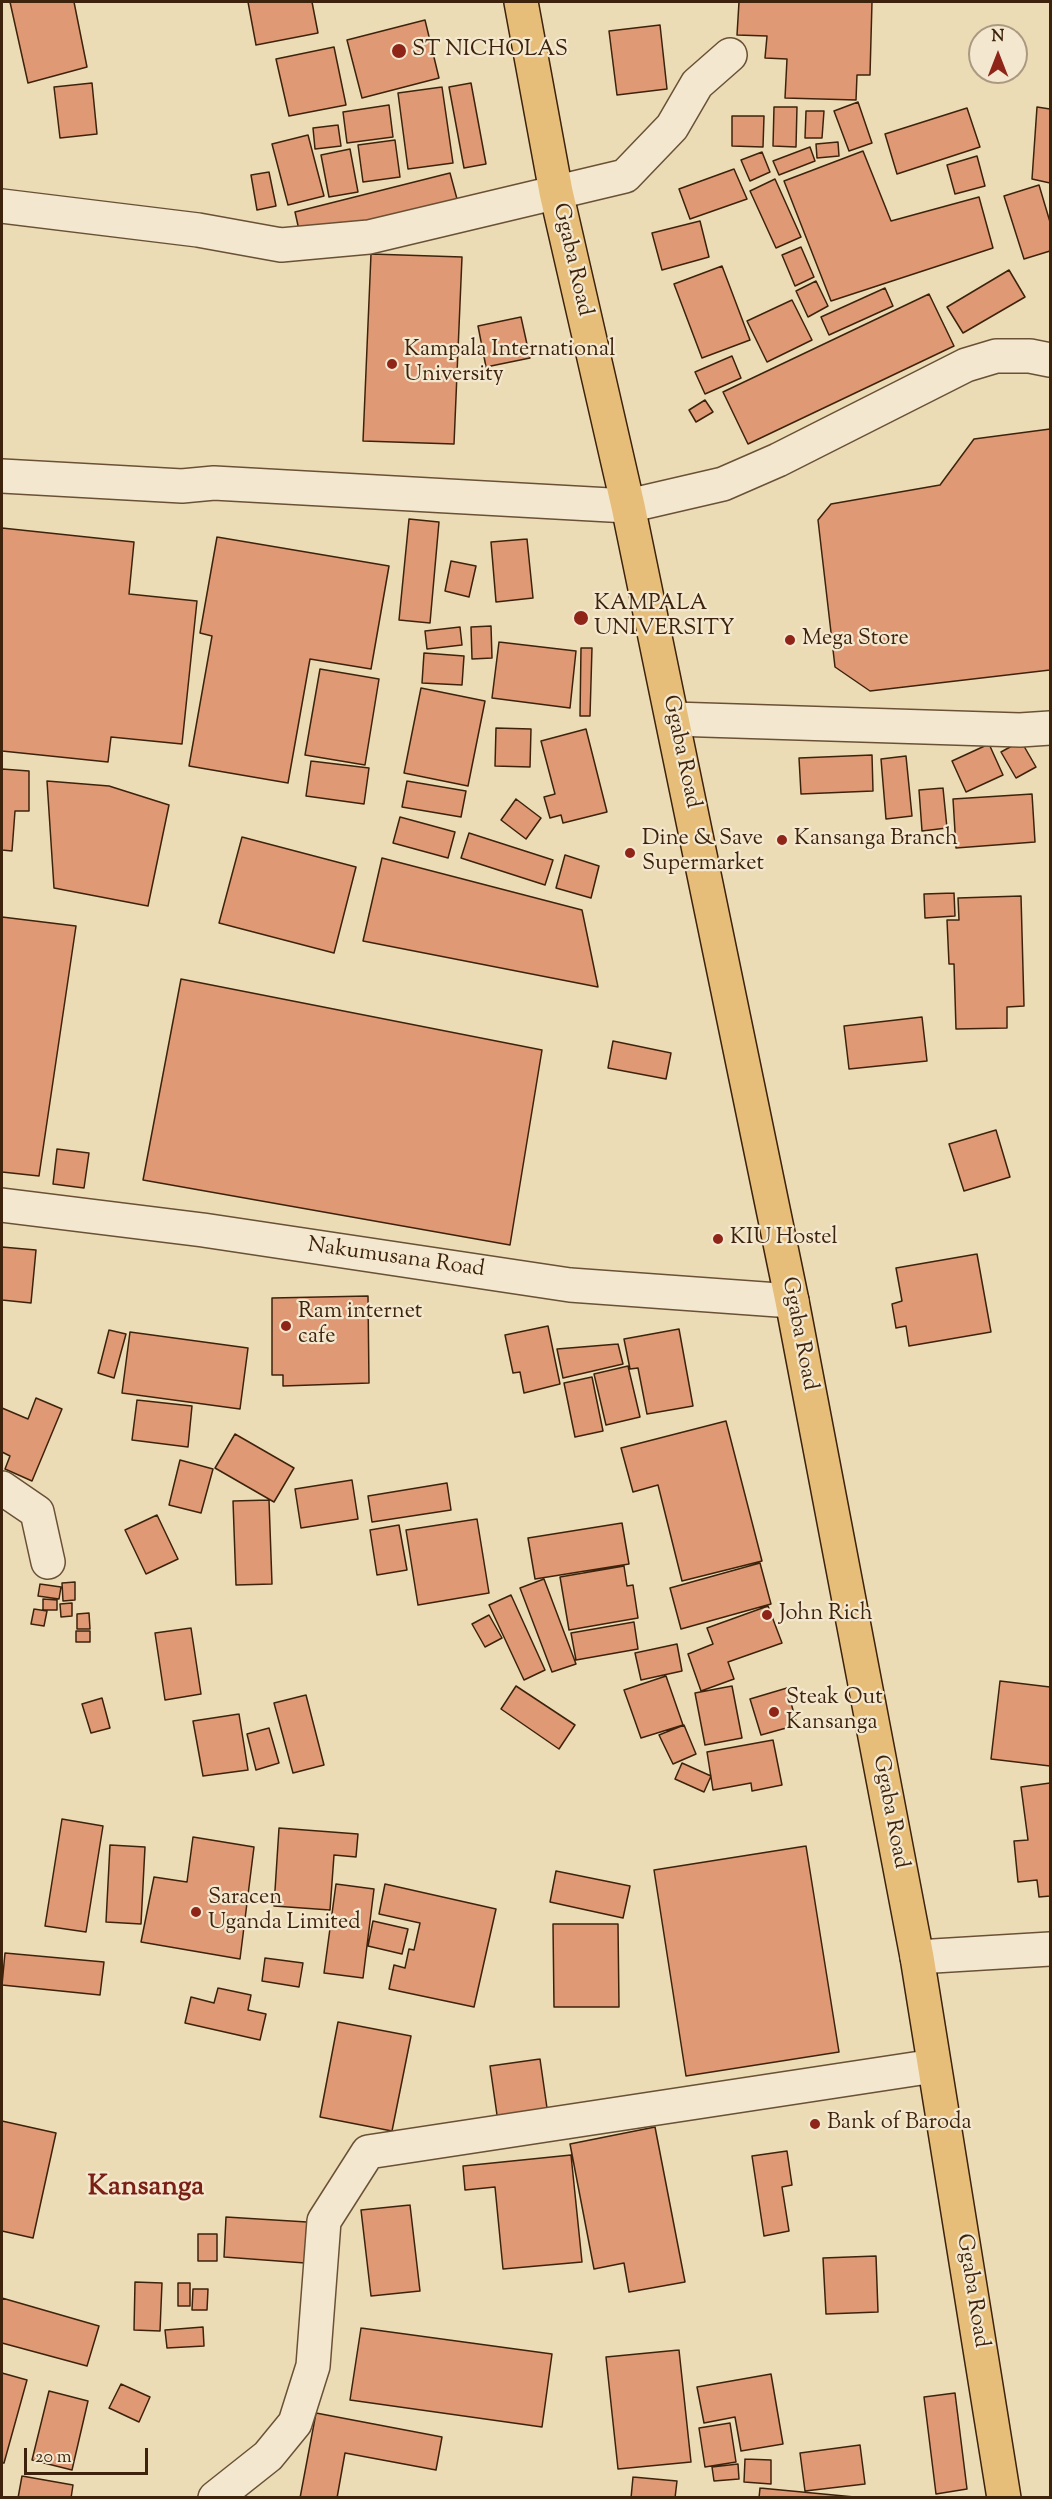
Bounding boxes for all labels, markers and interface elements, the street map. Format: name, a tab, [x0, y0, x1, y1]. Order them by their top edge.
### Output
north arrow	[968, 24, 1028, 84]
text: N	[992, 26, 1004, 49]
place label: ST NICHOLAS	[412, 38, 568, 64]
marker: ST NICHOLAS	[390, 42, 408, 60]
street label: Ggaba Road	[545, 201, 597, 319]
place label: Kampala International University	[404, 338, 615, 390]
marker: Kampala International University	[385, 357, 399, 371]
place label: KAMPALA UNIVERSITY	[594, 592, 735, 644]
marker: KAMPALA UNIVERSITY	[572, 609, 590, 627]
place label: Mega Store	[802, 627, 909, 653]
marker: Mega Store	[783, 633, 797, 647]
street label: Ggaba Road	[655, 693, 705, 811]
place label: Dine & Save Supermarket	[642, 827, 764, 878]
place label: Kansanga Branch	[794, 827, 958, 853]
marker: Kansanga Branch	[775, 833, 789, 847]
marker: Dine & Save Supermarket	[623, 846, 637, 860]
place label: KIU Hostel	[730, 1226, 838, 1252]
marker: KIU Hostel	[711, 1232, 725, 1246]
street label: Nakumusana Road	[306, 1234, 486, 1284]
street label: Ggaba Road	[774, 1275, 822, 1393]
place label: Ram internet cafe	[298, 1300, 422, 1352]
marker: Ram internet cafe	[279, 1319, 293, 1333]
place label: John Rich	[779, 1602, 873, 1628]
marker: John Rich	[760, 1608, 774, 1622]
place label: Steak Out Kansanga	[786, 1686, 883, 1738]
marker: Steak Out Kansanga	[767, 1705, 781, 1719]
street label: Ggaba Road	[865, 1753, 913, 1871]
place label: Saracen Uganda Limited	[208, 1886, 361, 1938]
marker: Saracen Uganda Limited	[189, 1905, 203, 1919]
place label: Bank of Baroda	[827, 2111, 972, 2137]
marker: Bank of Baroda	[808, 2117, 822, 2131]
district label: Kansanga	[88, 2172, 204, 2206]
street label: Ggaba Road	[949, 2232, 993, 2350]
scale bar	[27, 2436, 152, 2474]
text: 20 m	[35, 2445, 72, 2471]

